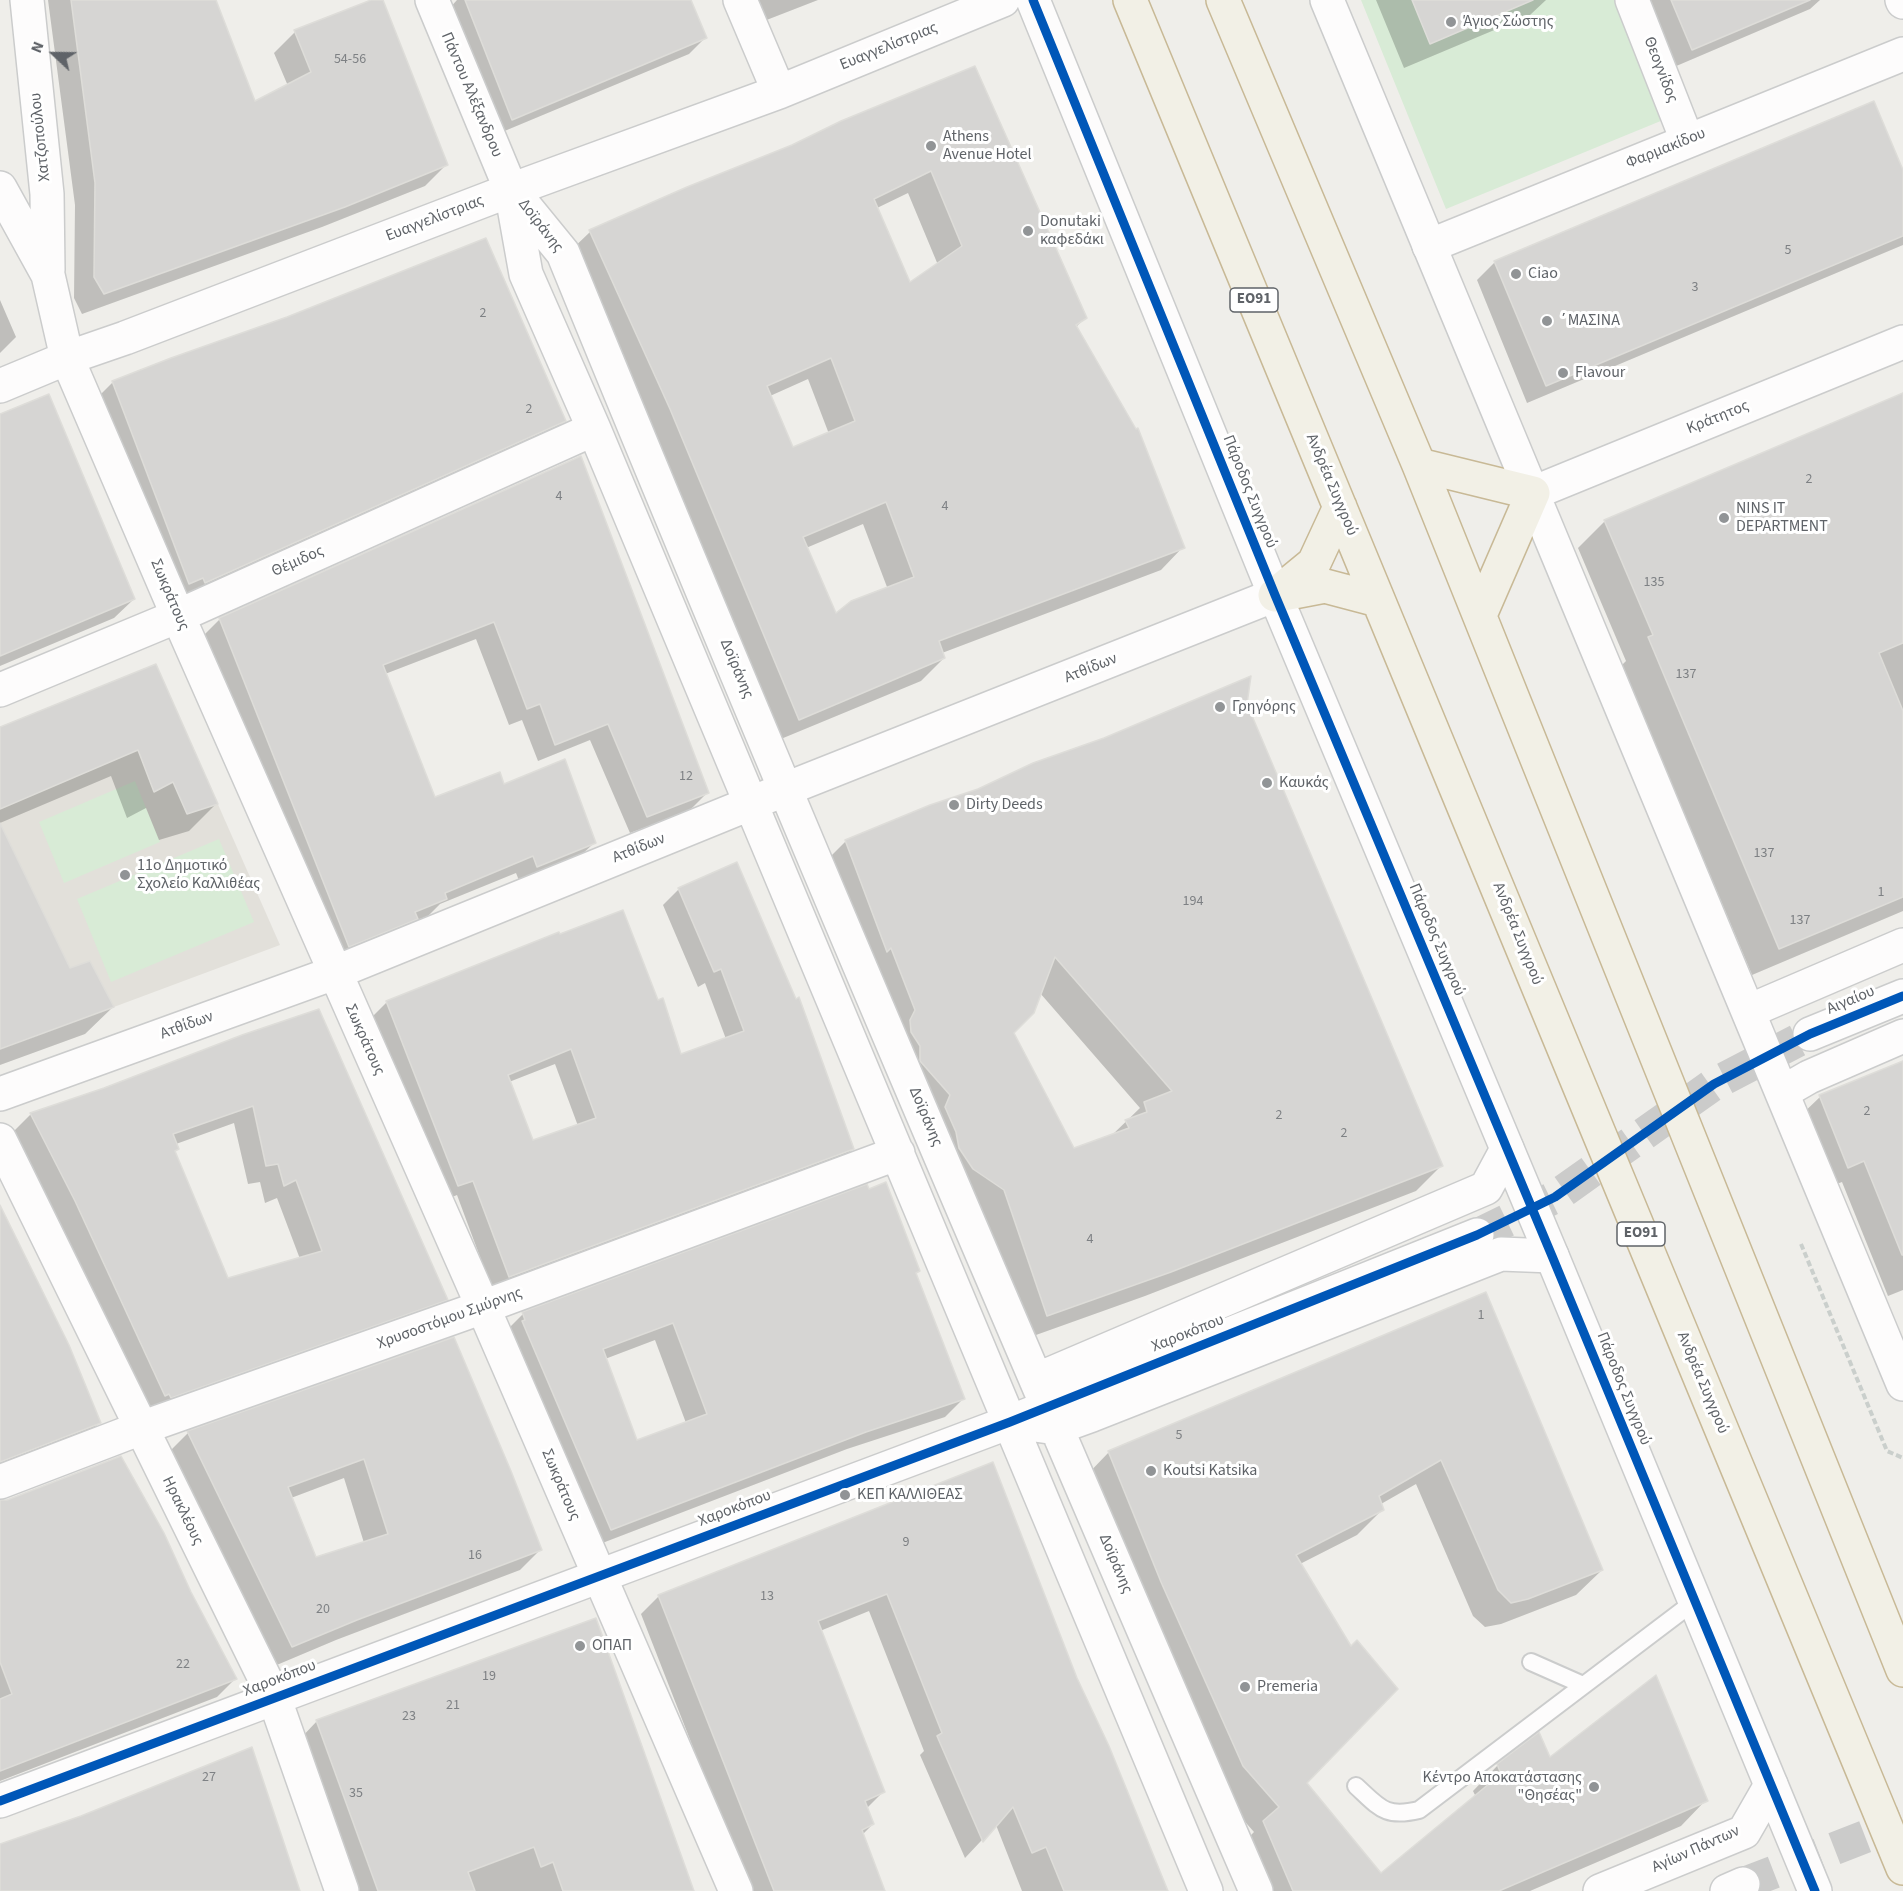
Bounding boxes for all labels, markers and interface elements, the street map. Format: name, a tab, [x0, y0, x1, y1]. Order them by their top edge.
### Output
place label: Άγιος Σώστης	[1463, 12, 1554, 32]
marker: Άγιος Σώστης	[1444, 15, 1458, 29]
street label: Ευαγγελίστριας	[837, 19, 941, 75]
north arrow	[24, 24, 84, 84]
street label: Πάντου Αλέξανδρου	[436, 30, 506, 160]
street label: Θεογνίδος	[1639, 34, 1681, 106]
text: N	[25, 38, 49, 56]
house number: 54-56	[334, 52, 366, 68]
street label: Χατζοπούλου	[27, 92, 55, 182]
street label: Φαρμακίδου	[1623, 124, 1709, 174]
place label: Athens Avenue Hotel	[943, 127, 1032, 165]
marker: Athens Avenue Hotel	[924, 139, 938, 153]
street label: Ευαγγελίστριας	[383, 191, 487, 247]
street label: Δοϊράνης	[513, 195, 567, 257]
place label: Donutaki καφεδάκι	[1040, 212, 1104, 250]
marker: Donutaki καφεδάκι	[1021, 224, 1035, 238]
house number: 5	[1785, 243, 1791, 259]
place label: Ciao	[1528, 264, 1558, 284]
marker: Ciao	[1509, 267, 1523, 281]
house number: 3	[1692, 280, 1698, 296]
road number: ΕΟ91	[1230, 288, 1278, 312]
house number: 2	[480, 306, 486, 322]
place label: ΄ΜΑΣΙΝΑ	[1559, 311, 1620, 331]
marker: ΄ΜΑΣΙΝΑ	[1540, 314, 1554, 328]
place label: Flavour	[1575, 363, 1625, 383]
marker: Flavour	[1556, 366, 1570, 380]
street label: Κράτητος	[1684, 397, 1752, 439]
house number: 2	[526, 402, 532, 418]
street label: Ανδρέα Συγγρού	[1301, 431, 1361, 539]
street label: Πάροδος Συγγρού	[1218, 433, 1280, 551]
house number: 2	[1806, 472, 1812, 488]
house number: 4	[556, 489, 562, 505]
house number: 4	[942, 499, 948, 515]
place label: NINS IT DEPARTMENT	[1736, 499, 1828, 537]
marker: NINS IT DEPARTMENT	[1717, 511, 1731, 525]
street label: Θέμιδος	[269, 542, 327, 582]
street label: Σωκράτους	[145, 556, 193, 634]
house number: 135	[1644, 575, 1664, 591]
street label: Δοϊράνης	[715, 636, 757, 702]
street label: Ατθίδων	[1062, 650, 1120, 688]
house number: 137	[1676, 667, 1696, 683]
place label: Γρηγόρης	[1232, 697, 1296, 717]
marker: Γρηγόρης	[1213, 700, 1227, 714]
house number: 12	[679, 769, 693, 785]
place label: Καυκάς	[1279, 773, 1329, 793]
marker: Καυκάς	[1260, 776, 1274, 790]
place label: Dirty Deeds	[966, 795, 1043, 815]
marker: Dirty Deeds	[947, 798, 961, 812]
street label: Ατθίδων	[610, 830, 668, 868]
house number: 137	[1754, 846, 1774, 862]
place label: 11ο Δημοτικό Σχολείο Καλλιθέας	[137, 856, 260, 894]
marker: 11ο Δημοτικό Σχολείο Καλλιθέας	[118, 868, 132, 882]
street label: Ανδρέα Συγγρού	[1488, 880, 1546, 988]
street label: Πάροδος Συγγρού	[1404, 881, 1468, 999]
house number: 1	[1878, 885, 1884, 901]
house number: 194	[1183, 894, 1203, 910]
house number: 137	[1790, 913, 1810, 929]
street label: Αιγαίου	[1824, 982, 1878, 1020]
street label: Σωκράτους	[340, 1001, 388, 1079]
street label: Ατθίδων	[158, 1008, 216, 1044]
street label: Δοϊράνης	[904, 1084, 946, 1150]
house number: 2	[1864, 1104, 1870, 1120]
house number: 2	[1276, 1108, 1282, 1124]
house number: 2	[1341, 1126, 1347, 1142]
road number: ΕΟ91	[1617, 1222, 1665, 1246]
house number: 4	[1087, 1232, 1093, 1248]
street label: Χρυσοστόμου Σμύρνης	[375, 1284, 525, 1354]
house number: 1	[1478, 1308, 1484, 1324]
street label: Χαροκόπου	[1149, 1311, 1227, 1357]
street label: Ανδρέα Συγγρού	[1672, 1329, 1732, 1437]
street label: Πάροδος Συγγρού	[1592, 1330, 1654, 1448]
house number: 5	[1176, 1428, 1182, 1444]
street label: Σωκράτους	[536, 1446, 584, 1524]
place label: Koutsi Katsika	[1163, 1461, 1257, 1481]
marker: Koutsi Katsika	[1144, 1464, 1158, 1478]
street label: Ηρακλέους	[157, 1473, 207, 1549]
place label: ΚΕΠ ΚΑΛΛΙΘΕΑΣ	[857, 1485, 963, 1505]
street label: Χαροκόπου	[696, 1486, 774, 1532]
marker: ΚΕΠ ΚΑΛΛΙΘΕΑΣ	[838, 1488, 852, 1502]
street label: Δοϊράνης	[1094, 1531, 1136, 1597]
house number: 9	[903, 1535, 909, 1551]
house number: 16	[468, 1548, 482, 1564]
house number: 13	[760, 1589, 774, 1605]
house number: 20	[316, 1602, 330, 1618]
place label: ΟΠΑΠ	[592, 1636, 632, 1656]
marker: ΟΠΑΠ	[573, 1639, 587, 1653]
street label: Χαροκόπου	[241, 1656, 319, 1702]
house number: 22	[176, 1657, 190, 1673]
house number: 19	[482, 1669, 496, 1685]
place label: Premeria	[1257, 1677, 1318, 1697]
marker: Premeria	[1238, 1680, 1252, 1694]
house number: 21	[446, 1698, 460, 1714]
house number: 23	[402, 1709, 416, 1725]
place label: Κέντρο Αποκατάστασης "Θησέας"	[1423, 1768, 1582, 1806]
house number: 27	[202, 1770, 216, 1786]
marker: Κέντρο Αποκατάστασης "Θησέας"	[1587, 1780, 1601, 1794]
house number: 35	[349, 1786, 363, 1802]
street label: Αγίων Πάντων	[1649, 1822, 1743, 1878]

